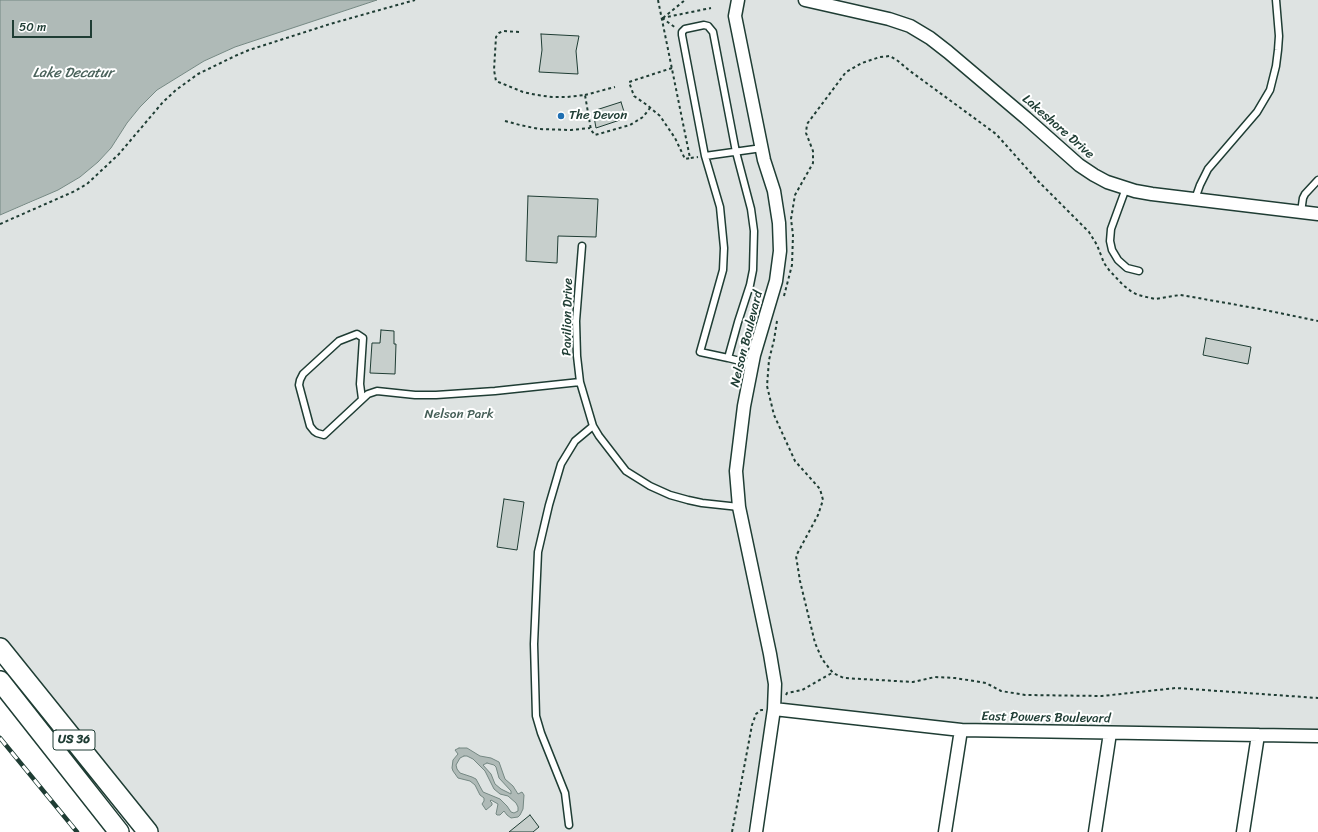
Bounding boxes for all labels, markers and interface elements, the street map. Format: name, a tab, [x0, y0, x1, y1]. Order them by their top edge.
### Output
scale bar	[14, 12, 94, 38]
text: 50 m	[19, 16, 46, 38]
water label: Lake Decatur	[33, 65, 113, 81]
street label: Lakeshore Drive	[1019, 92, 1097, 162]
place label: The Devon	[569, 108, 627, 124]
marker: The Devon	[556, 111, 566, 121]
street label: Pavilion Drive	[560, 278, 576, 356]
street label: Nelson Boulevard	[727, 289, 767, 389]
park label: Nelson Park	[424, 407, 494, 423]
street label: East Powers Boulevard	[981, 709, 1111, 727]
road number: US 36	[53, 730, 95, 750]

